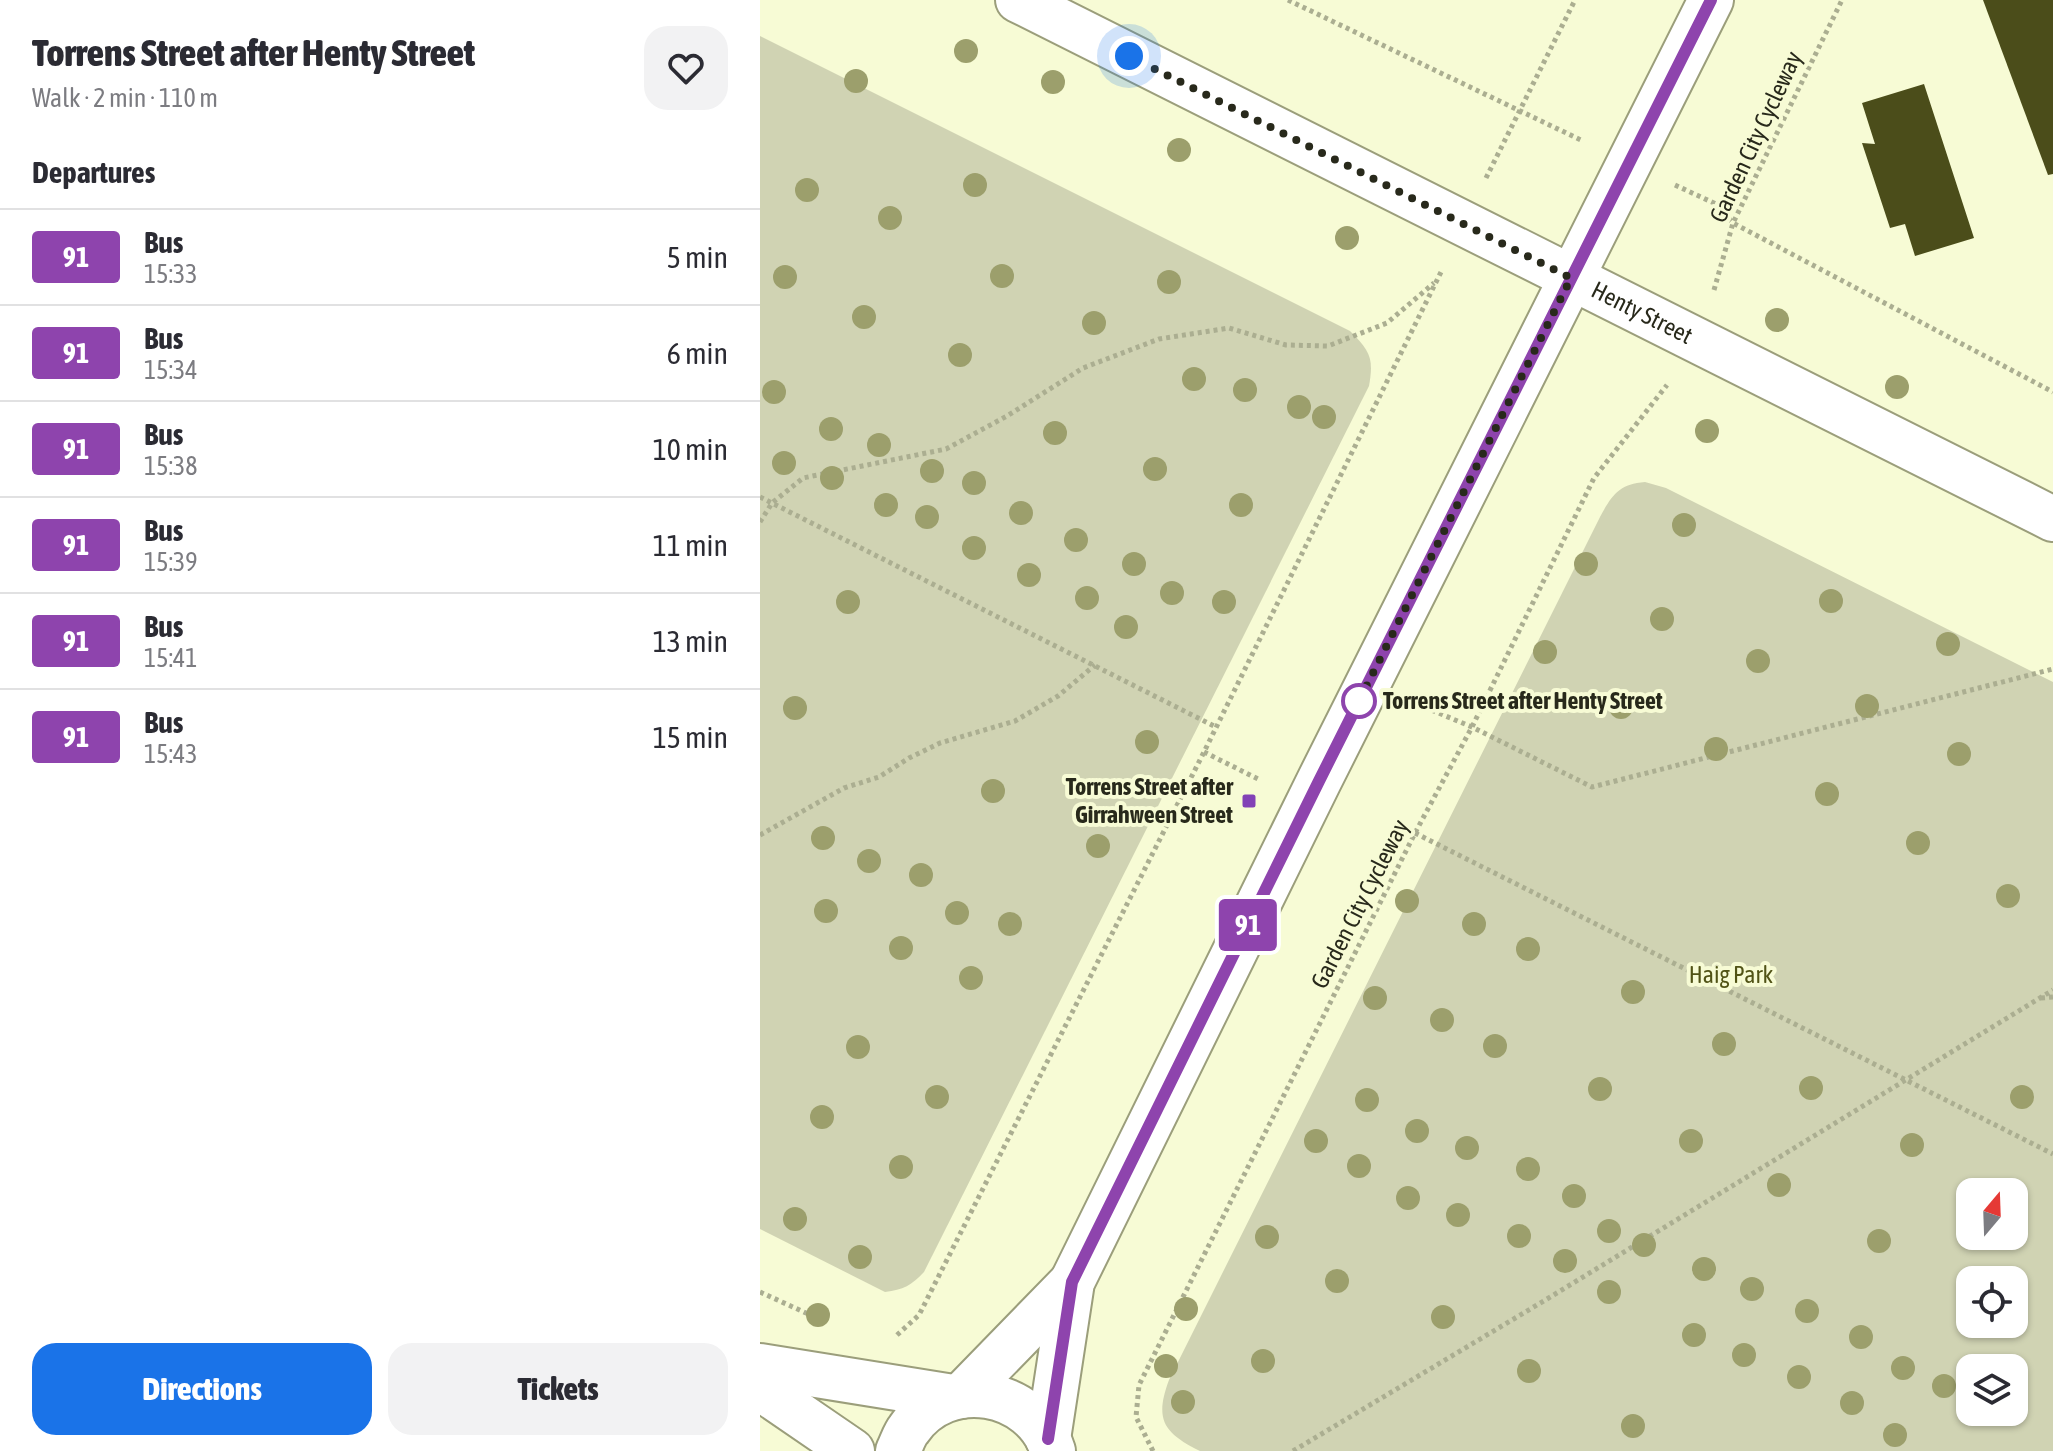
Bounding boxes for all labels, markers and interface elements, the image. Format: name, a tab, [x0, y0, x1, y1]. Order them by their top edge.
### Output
button: heart	[644, 26, 728, 110]
text: Torrens Street after Henty Street	[32, 31, 475, 74]
your location	[1109, 36, 1149, 76]
street label: Garden City Cycleway	[1704, 47, 1807, 227]
text: Walk · 2 min · 110 m	[32, 83, 218, 113]
text: Departures	[32, 155, 155, 189]
text: Bus	[144, 225, 183, 259]
text: 5 min	[667, 240, 728, 274]
text: 91	[63, 241, 89, 273]
text: 15:33	[144, 259, 198, 289]
street label: Henty Street	[1587, 276, 1697, 349]
text: Bus	[144, 321, 183, 355]
text: 6 min	[667, 336, 728, 370]
text: 91	[63, 337, 89, 369]
text: 15:34	[144, 355, 198, 385]
text: Bus	[144, 417, 183, 451]
text: 10 min	[653, 432, 728, 466]
text: 91	[63, 433, 89, 465]
text: 15:38	[144, 451, 198, 481]
text: Bus	[144, 513, 183, 547]
text: 11 min	[653, 528, 728, 562]
text: 91	[63, 529, 89, 561]
text: 15:39	[144, 547, 198, 577]
text: Bus	[144, 609, 183, 643]
text: 13 min	[653, 624, 728, 658]
text: 91	[63, 625, 89, 657]
text: 15:41	[144, 643, 198, 673]
marker: Torrens Street after Henty Street	[1342, 684, 1376, 718]
place label: Torrens Street after Henty Street	[1383, 687, 1663, 714]
text: Bus	[144, 705, 183, 739]
text: 15 min	[653, 720, 728, 754]
text: 91	[63, 721, 89, 753]
text: 15:43	[144, 739, 198, 769]
place label: Torrens Street after Girrahween Street	[1066, 773, 1234, 828]
marker: Torrens Street after Girrahween Street	[1240, 792, 1258, 810]
street label: Garden City Cycleway	[1305, 815, 1414, 993]
line badge: 91	[1212, 899, 1284, 951]
text: 91	[1235, 909, 1261, 941]
park label: Haig Park	[1689, 961, 1774, 988]
north arrow	[1956, 1178, 2028, 1250]
map controls	[1956, 1178, 2028, 1426]
button: locate	[1956, 1266, 2028, 1338]
button: Directions	[32, 1343, 372, 1435]
button: Tickets	[388, 1343, 728, 1435]
button: layers	[1956, 1354, 2028, 1426]

